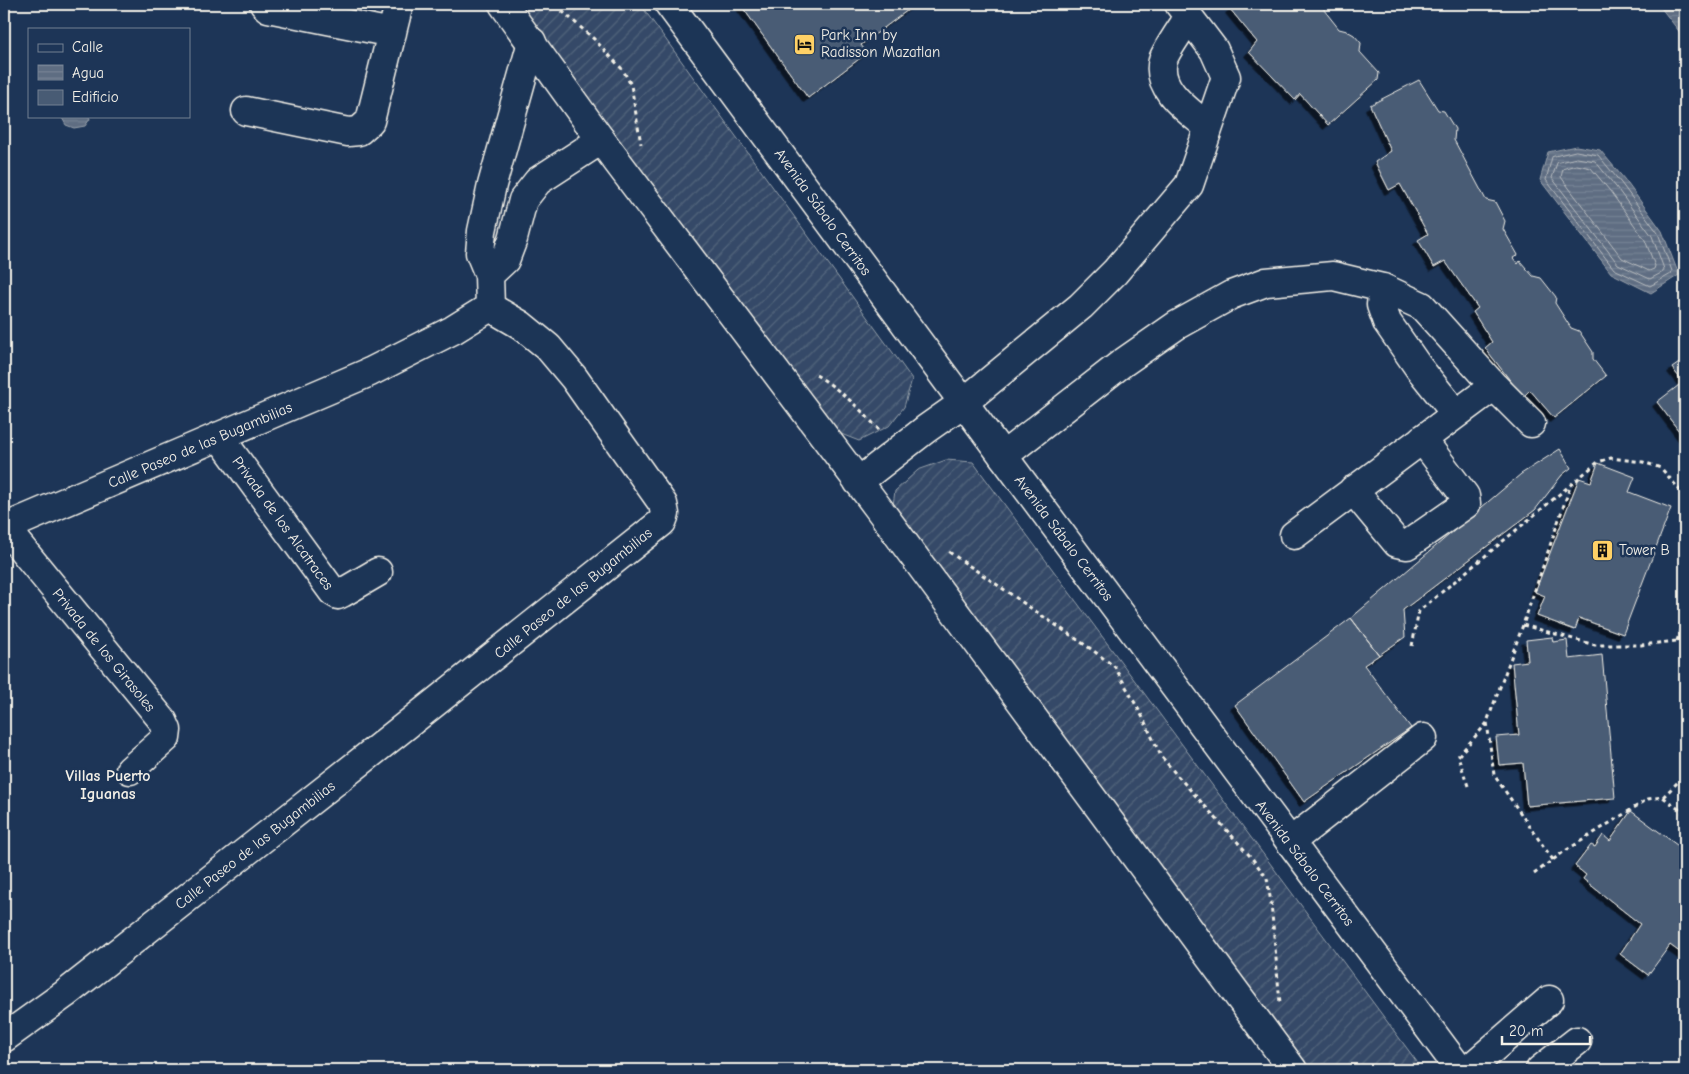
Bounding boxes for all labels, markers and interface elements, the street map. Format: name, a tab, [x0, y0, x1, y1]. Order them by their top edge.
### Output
place label: Park Inn by Radisson Mazatlan	[821, 26, 940, 61]
legend	[28, 28, 190, 118]
hotel icon: Park Inn by Radisson Mazatlan	[793, 32, 817, 56]
text: Calle	[72, 38, 104, 56]
text: Agua	[72, 64, 104, 82]
text: Edificio	[72, 88, 119, 106]
street label: Avenida Sábalo Cerritos	[771, 145, 875, 279]
street label: Calle Paseo de las Bugambilias	[105, 398, 295, 492]
street label: Privada de los Alcatraces	[228, 453, 338, 593]
street label: Avenida Sábalo Cerritos	[1011, 472, 1117, 604]
street label: Calle Paseo de las Bugambilias	[490, 524, 656, 662]
building icon: Tower B	[1591, 538, 1615, 562]
place label: Tower B	[1619, 541, 1670, 559]
street label: Privada de los Girasoles	[49, 585, 159, 715]
district label: Villas Puerto Iguanas	[65, 767, 151, 803]
street label: Calle Paseo de las Bugambilias	[171, 777, 339, 913]
street label: Avenida Sábalo Cerritos	[1252, 797, 1358, 929]
scale bar	[1502, 1014, 1589, 1046]
text: 20 m	[1509, 1022, 1543, 1040]

